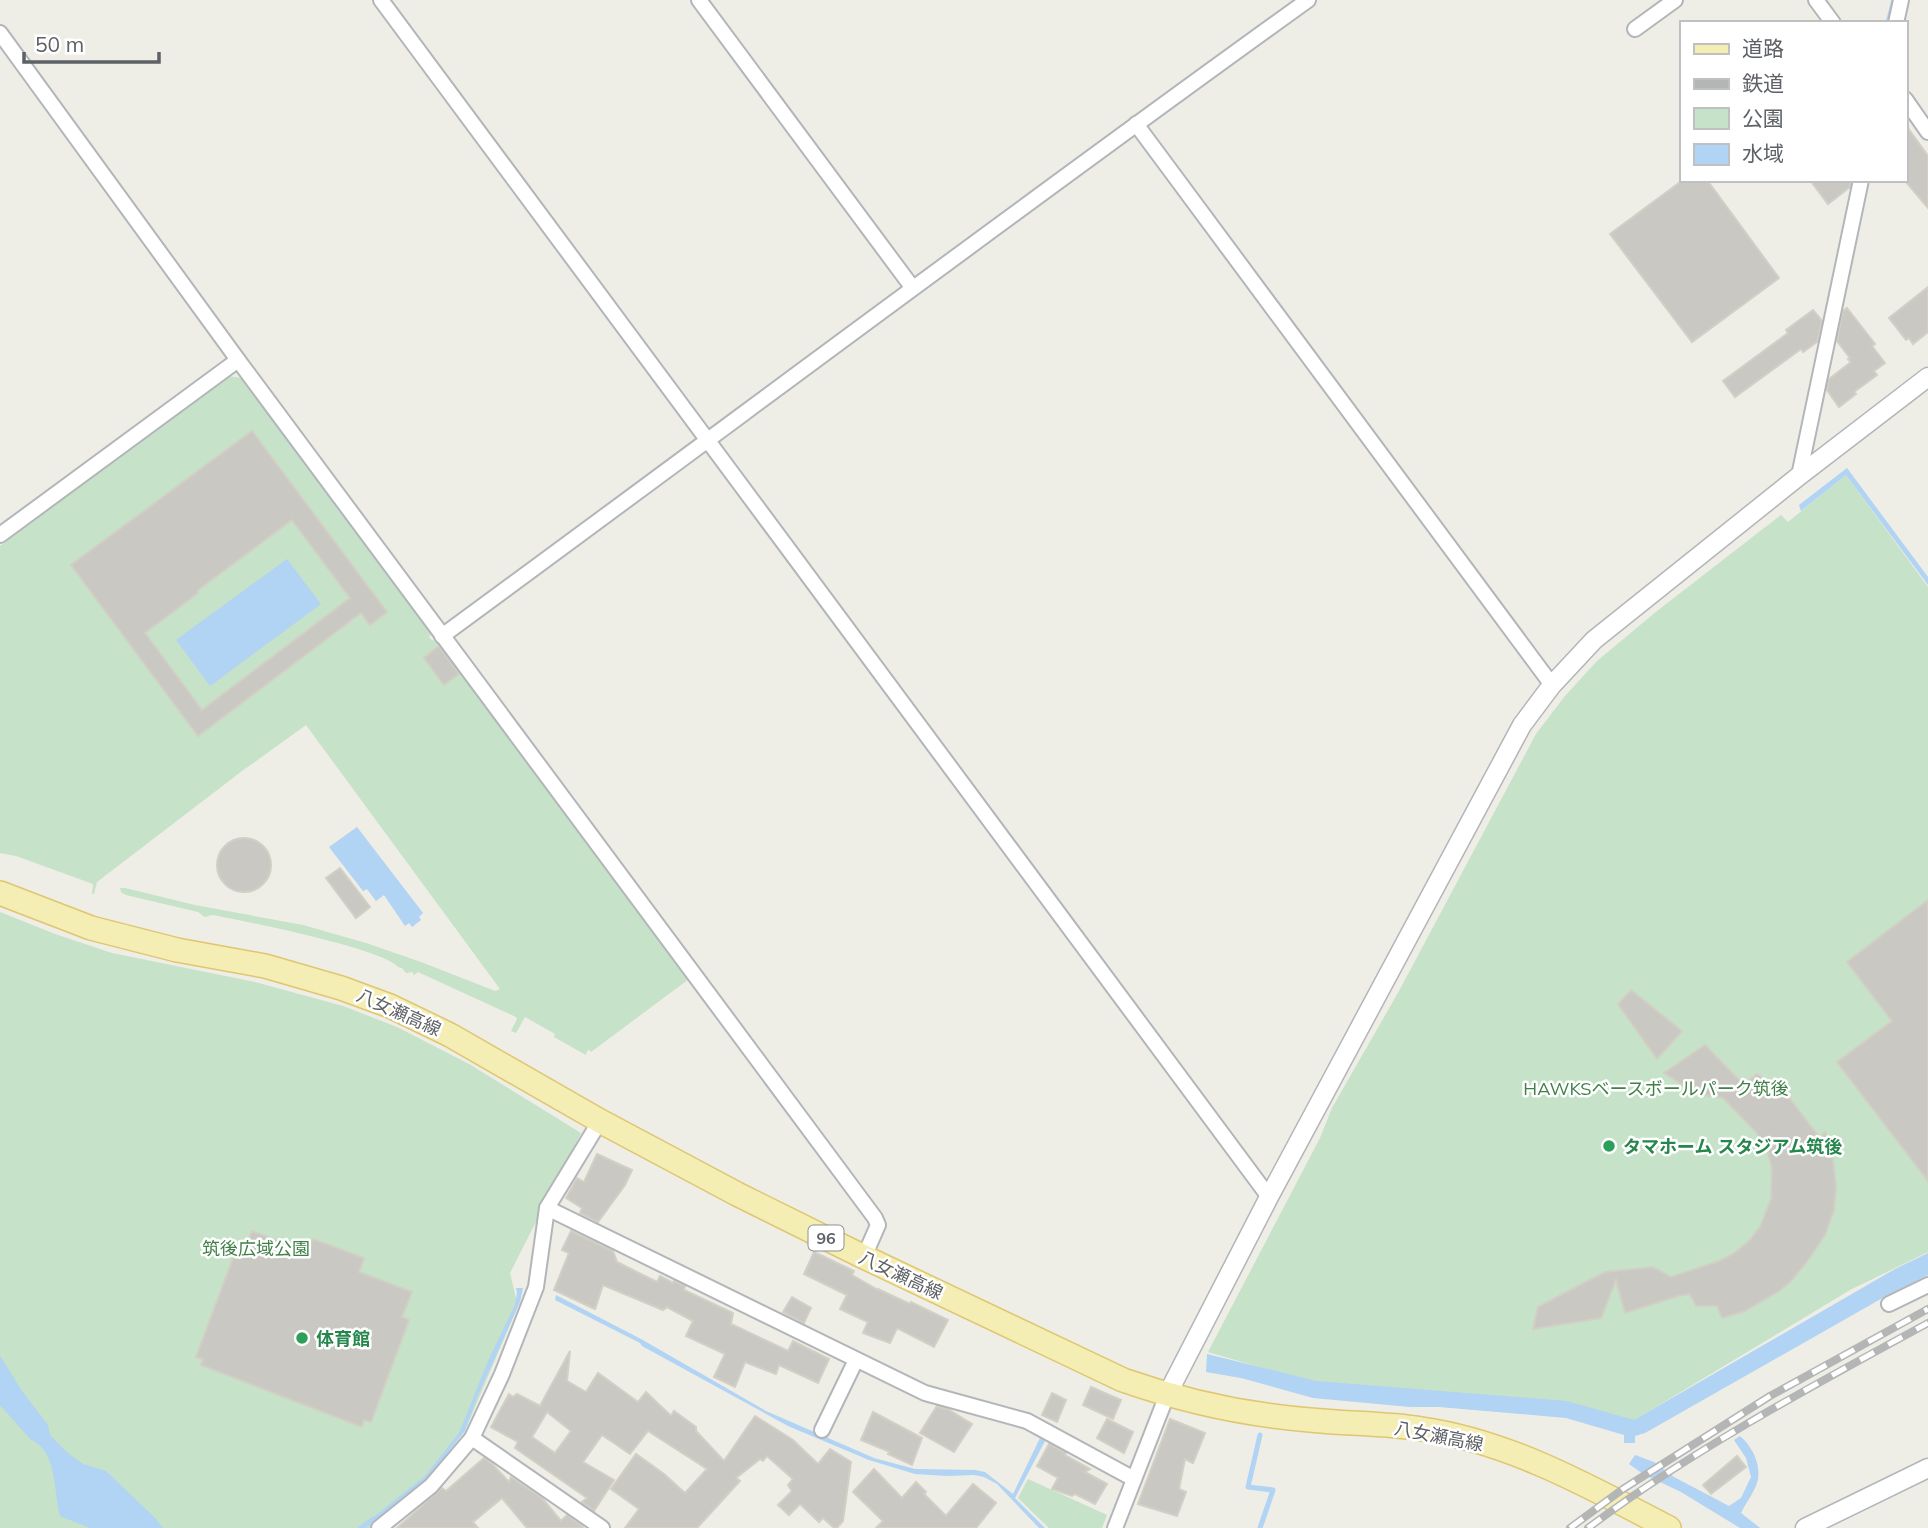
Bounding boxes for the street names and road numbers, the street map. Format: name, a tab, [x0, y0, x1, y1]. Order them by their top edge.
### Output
street label: 八女瀬高線	[353, 983, 445, 1041]
road number: 96	[808, 1226, 844, 1250]
street label: 八女瀬高線	[855, 1246, 947, 1304]
street label: 八女瀬高線	[1393, 1416, 1485, 1456]

